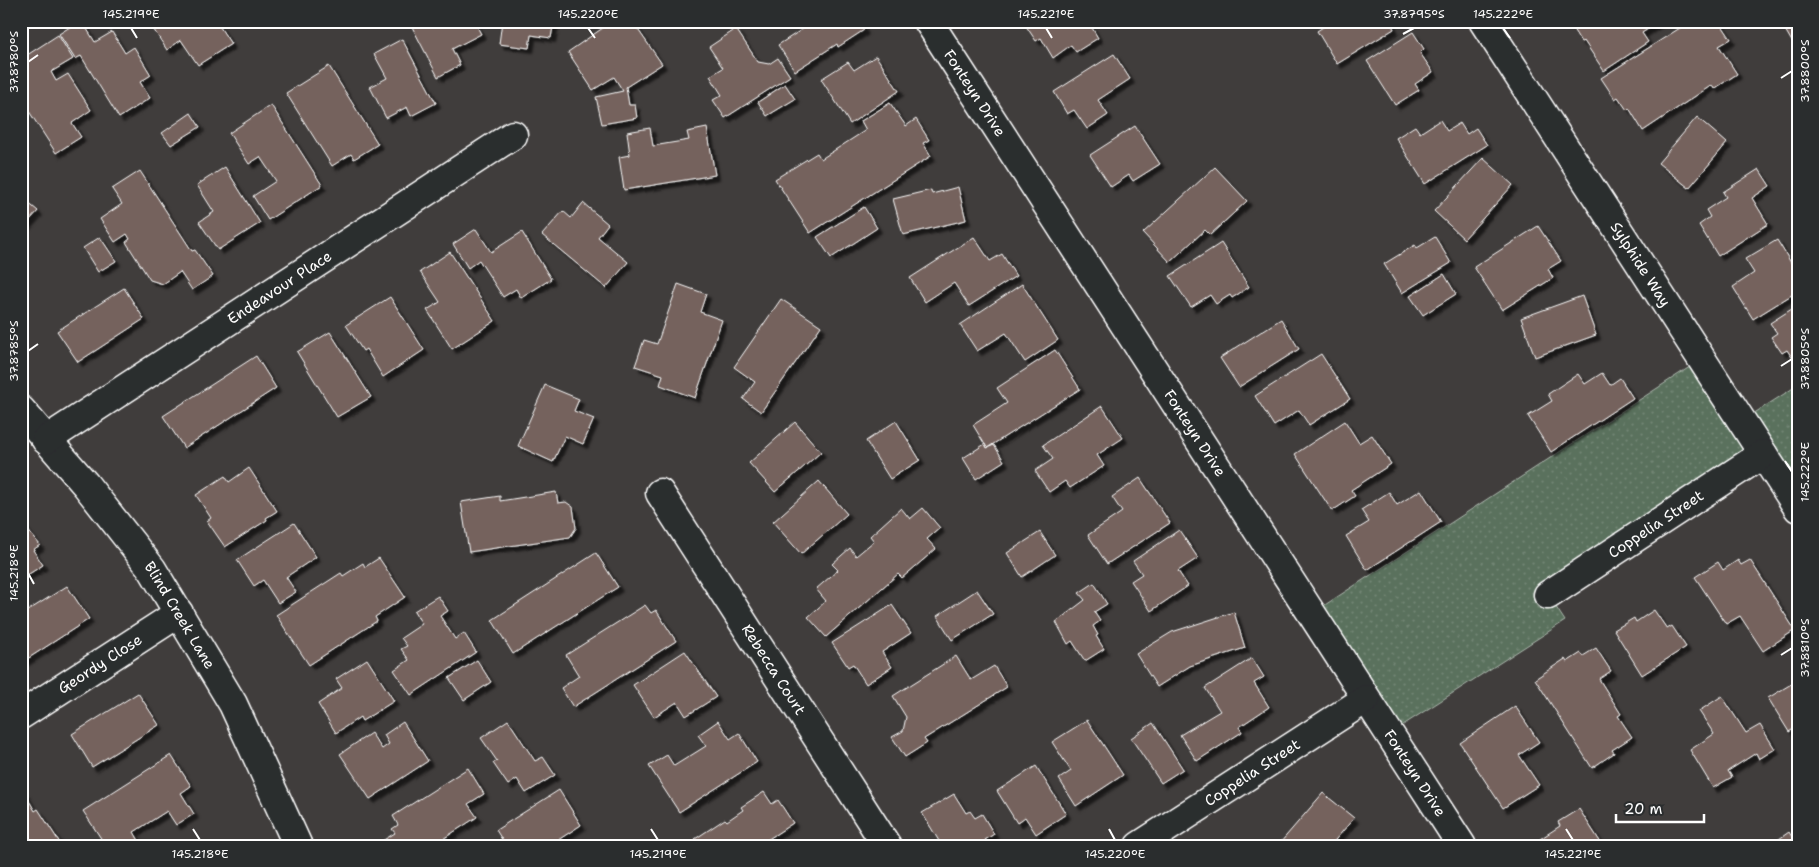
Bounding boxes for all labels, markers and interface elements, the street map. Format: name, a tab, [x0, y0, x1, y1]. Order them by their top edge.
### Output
text: 145.219°E	[103, 6, 159, 22]
text: 145.220°E	[558, 6, 618, 22]
text: 145.221°E	[1018, 6, 1074, 22]
text: 37.8795°S	[1383, 6, 1445, 22]
text: 145.222°E	[1473, 6, 1533, 22]
text: 37.8780°S	[6, 30, 22, 93]
text: 37.8800°S	[1797, 39, 1813, 103]
street label: Fonteyn Drive	[939, 46, 1010, 141]
street label: Sylphide Way	[1606, 218, 1675, 311]
street label: Endeavour Place	[224, 246, 336, 329]
text: 37.8785°S	[6, 320, 22, 382]
text: 37.8805°S	[1797, 328, 1813, 390]
street label: Fonteyn Drive	[1159, 386, 1230, 481]
text: 145.222°E	[1797, 442, 1813, 502]
street label: Coppelia Street	[1604, 486, 1707, 563]
text: 145.218°E	[6, 544, 22, 602]
street label: Blind Creek Lane	[140, 557, 220, 673]
text: 37.8810°S	[1797, 618, 1813, 678]
street label: Rebecca Court	[737, 620, 810, 719]
street label: Geordy Close	[54, 630, 146, 699]
street label: Fonteyn Drive	[1379, 726, 1450, 821]
street label: Coppelia Street	[1201, 734, 1304, 811]
scale bar	[1616, 792, 1704, 824]
text: 20 m	[1624, 799, 1663, 819]
text: 145.218°E	[171, 846, 229, 862]
text: 145.219°E	[630, 846, 686, 862]
text: 145.220°E	[1085, 846, 1145, 862]
text: 145.221°E	[1545, 846, 1601, 862]

